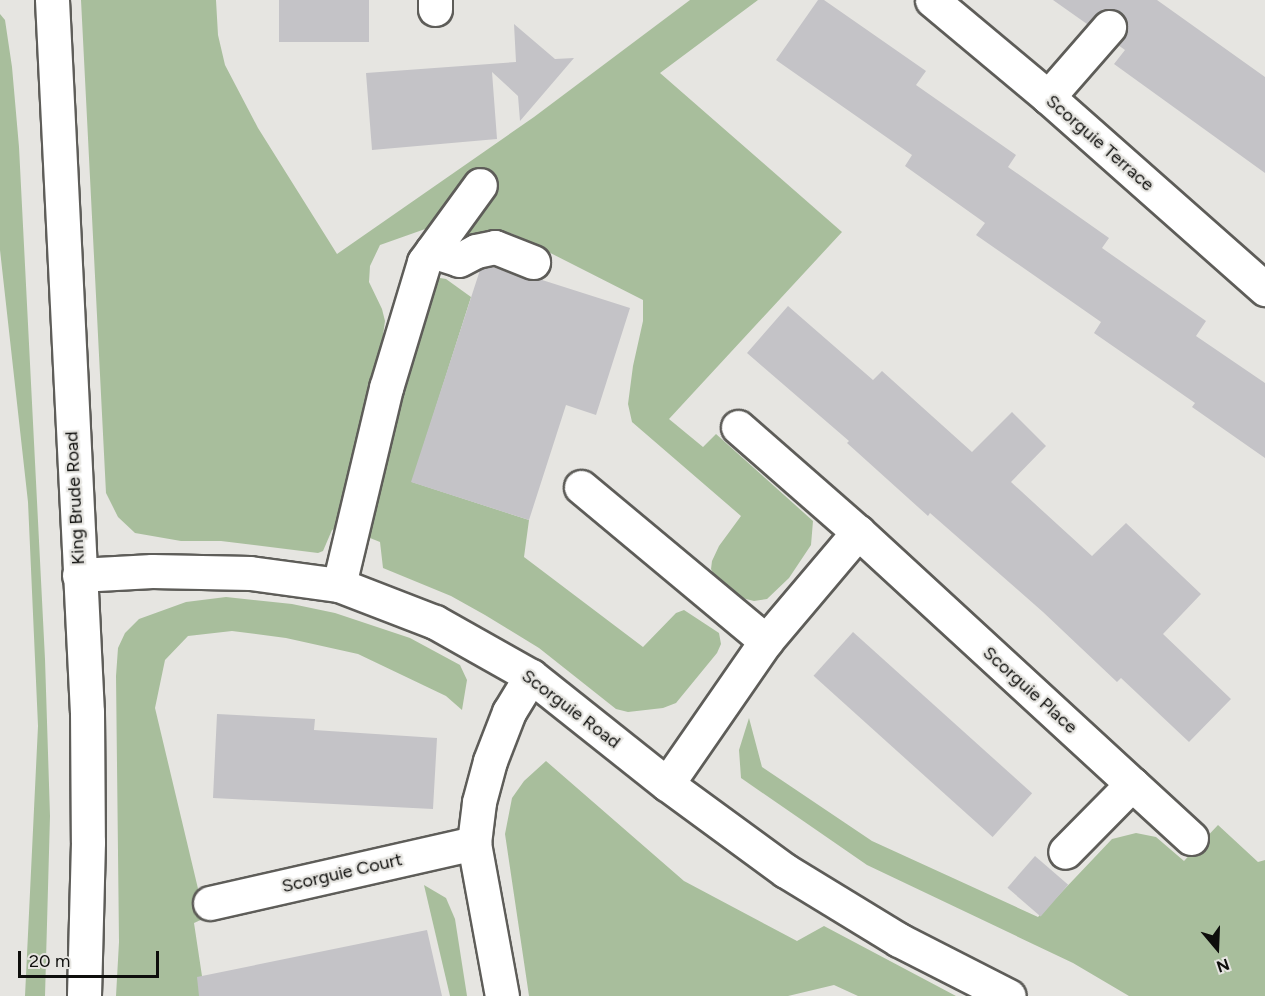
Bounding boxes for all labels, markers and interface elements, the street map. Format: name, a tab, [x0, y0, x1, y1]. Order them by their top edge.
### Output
street label: Scorguie Terrace	[1042, 90, 1158, 196]
street label: King Brude Road	[61, 431, 89, 565]
street label: Scorguie Place	[978, 642, 1082, 738]
street label: Scorguie Road	[517, 665, 625, 753]
street label: Scorguie Court	[280, 849, 404, 897]
north arrow	[1187, 918, 1247, 978]
scale bar	[21, 939, 162, 977]
text: 20 m	[29, 950, 70, 972]
text: N	[1214, 954, 1232, 976]

